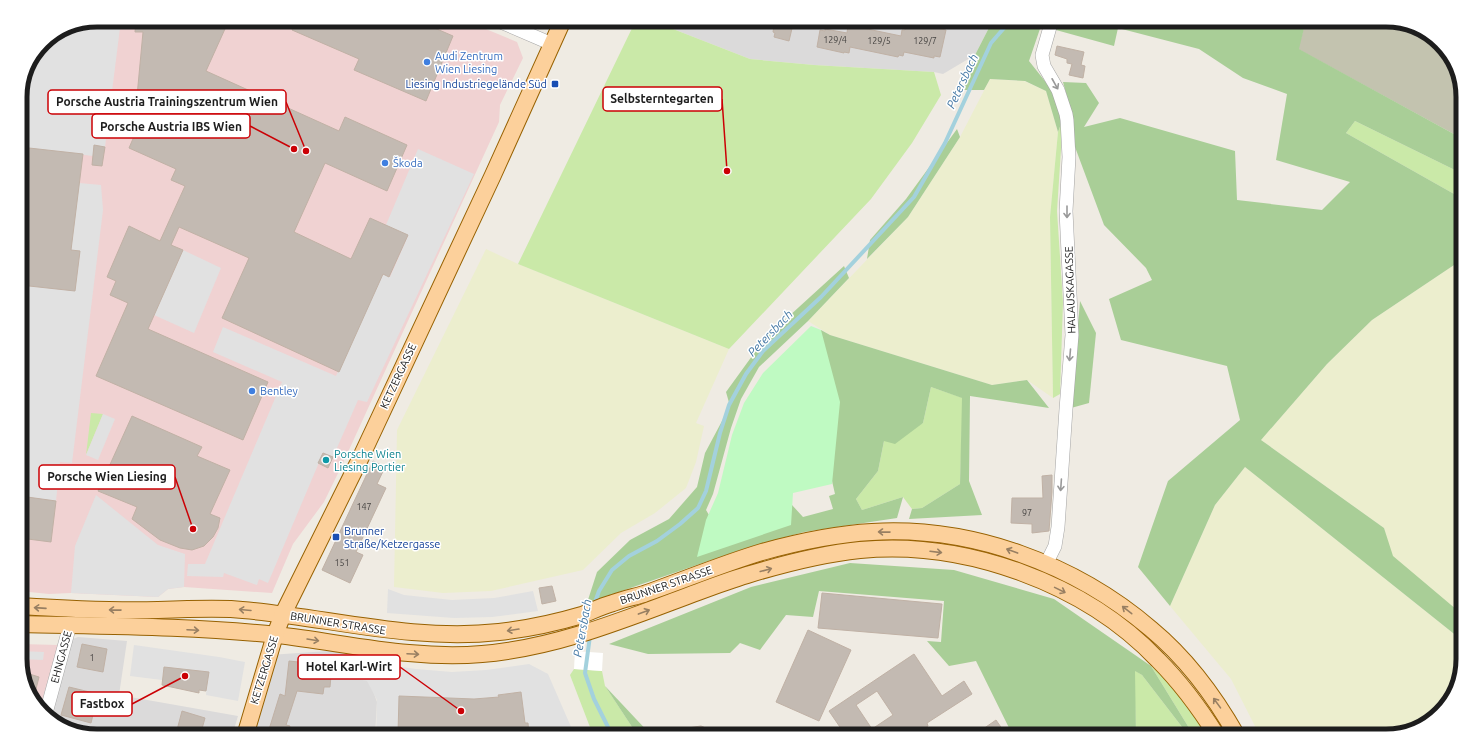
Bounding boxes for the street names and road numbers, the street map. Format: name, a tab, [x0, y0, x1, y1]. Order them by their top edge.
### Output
street label: HALAUSKAGASSE	[1062, 246, 1078, 334]
street label: KETZERGASSE	[378, 342, 418, 410]
street label: BRUNNER STRASSE	[618, 564, 714, 606]
street label: BRUNNER STRASSE	[289, 610, 387, 636]
street label: EHNGASSE	[48, 629, 74, 685]
street label: KETZERGASSE	[248, 635, 280, 705]

